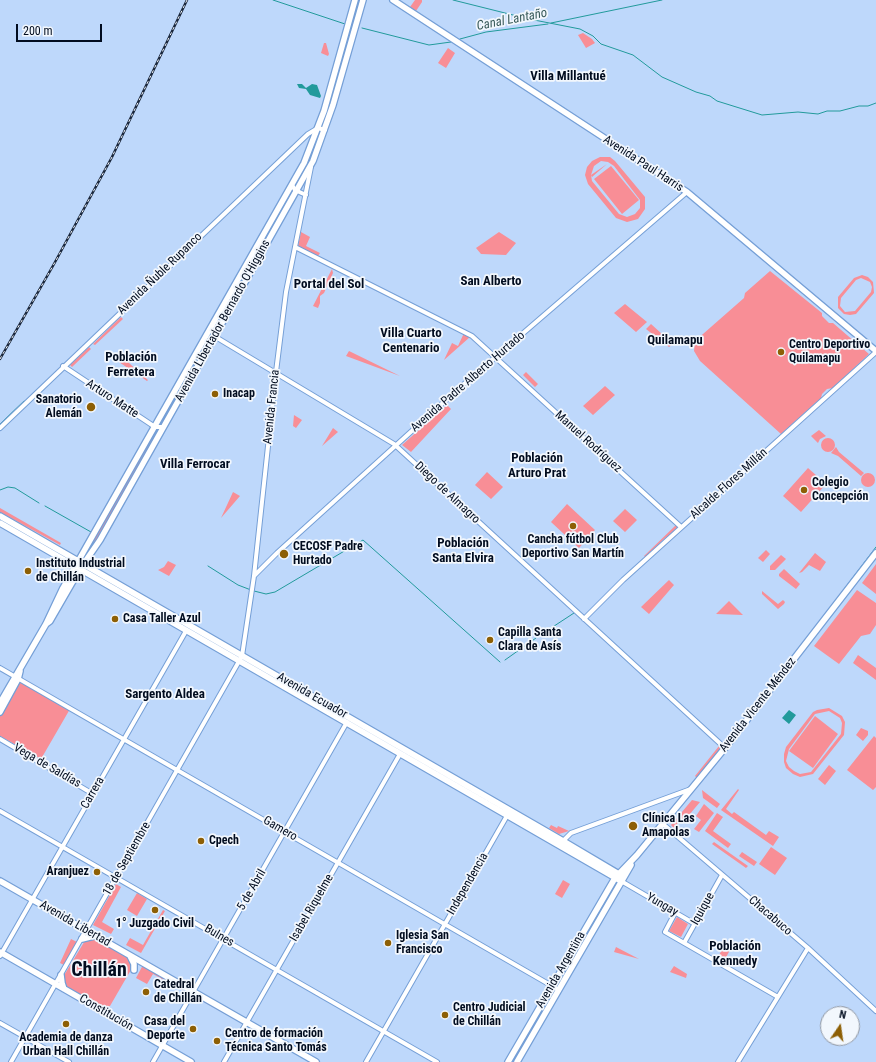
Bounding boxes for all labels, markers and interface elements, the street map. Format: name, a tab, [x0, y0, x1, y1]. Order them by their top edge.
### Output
water label: Canal Lantaño	[475, 6, 549, 34]
scale bar	[18, 16, 104, 42]
text: 200 m	[23, 24, 53, 38]
district label: Villa Millantué	[530, 69, 606, 85]
street label: Avenida Paul Harris	[600, 133, 686, 195]
street label: Avenida Ñuble Rupanco	[115, 230, 205, 318]
street label: Avenida Libertador Bernardo O'Higgins	[172, 237, 274, 405]
district label: San Alberto	[460, 274, 522, 290]
district label: Portal del Sol	[294, 277, 364, 293]
district label: Villa Cuarto Centenario	[380, 326, 442, 357]
street label: Avenida Padre Alberto Hurtado	[408, 329, 528, 435]
district label: Quilamapu	[647, 333, 703, 349]
place label: Centro Deportivo Quilamapu	[789, 338, 870, 366]
marker: Centro Deportivo Quilamapu	[776, 347, 786, 357]
district label: Población Ferretera	[105, 350, 157, 381]
street label: Avenida Francia	[261, 369, 283, 445]
street label: Arturo Matte	[83, 377, 141, 421]
place label: Inacap	[223, 387, 255, 401]
marker: Inacap	[210, 389, 220, 399]
place label: Sanatorio Alemán	[36, 393, 82, 421]
marker: Sanatorio Alemán	[85, 401, 97, 413]
street label: Manuel Rodríguez	[552, 408, 624, 476]
street label: Alcalde Flores Millán	[687, 446, 771, 522]
district label: Población Arturo Prat	[508, 451, 566, 482]
district label: Villa Ferrocar	[160, 457, 230, 473]
street label: Diego de Almagro	[411, 459, 483, 527]
place label: Colegio Concepción	[812, 476, 868, 504]
marker: Colegio Concepción	[799, 485, 809, 495]
marker: Cancha fútbol Club Deportivo San Martín	[568, 521, 578, 531]
place label: Cancha fútbol Club Deportivo San Martín	[522, 533, 624, 561]
district label: Población Santa Elvira	[432, 536, 494, 567]
place label: CECOSF Padre Hurtado	[293, 540, 363, 568]
marker: CECOSF Padre Hurtado	[278, 548, 290, 560]
place label: Instituto Industrial de Chillán	[36, 557, 125, 585]
marker: Instituto Industrial de Chillán	[23, 566, 33, 576]
place label: Casa Taller Azul	[123, 612, 201, 626]
marker: Casa Taller Azul	[110, 614, 120, 624]
place label: Capilla Santa Clara de Asís	[498, 626, 561, 654]
marker: Capilla Santa Clara de Asís	[485, 635, 495, 645]
street label: Avenida Vicente Méndez	[717, 655, 799, 755]
street label: Avenida Ecuador	[274, 670, 350, 722]
district label: Sargento Aldea	[125, 687, 205, 703]
street label: Vega de Saldías	[11, 741, 83, 791]
street label: Carrera	[78, 774, 108, 812]
place label: Clínica Las Amapolas	[642, 812, 695, 840]
street label: Gamero	[260, 813, 300, 845]
street label: 18 de Septiembre	[100, 820, 154, 898]
marker: Clínica Las Amapolas	[627, 820, 639, 832]
place label: Cpech	[209, 834, 239, 848]
marker: Cpech	[196, 836, 206, 846]
street label: Independencia	[444, 850, 492, 918]
place label: Aranjuez	[46, 865, 89, 879]
marker: Aranjuez	[92, 867, 102, 877]
street label: 5 de Abril	[235, 867, 269, 913]
street label: Isabel Riquelme	[287, 872, 337, 944]
street label: Yungay	[644, 890, 680, 920]
street label: Iquique	[688, 890, 718, 928]
street label: Chacabuco	[745, 893, 795, 939]
street label: Avenida Libertad	[37, 898, 113, 950]
marker: 1° Juzgado Civil	[150, 905, 160, 915]
place label: 1° Juzgado Civil	[116, 917, 194, 931]
street label: Bulnes	[202, 922, 236, 950]
place label: Iglesia San Francisco	[396, 929, 449, 957]
street label: Avenida Argentina	[533, 929, 589, 1011]
marker: Iglesia San Francisco	[383, 938, 393, 948]
district label: Población Kennedy	[709, 939, 761, 970]
district label: Chillán	[71, 959, 127, 983]
place label: Catedral de Chillán	[154, 978, 202, 1006]
marker: Catedral de Chillán	[141, 987, 151, 997]
street label: Constitución	[76, 992, 136, 1034]
place label: Centro Judicial de Chillán	[453, 1001, 526, 1029]
north arrow	[820, 1006, 860, 1046]
text: N	[838, 1008, 847, 1022]
marker: Centro Judicial de Chillán	[440, 1010, 450, 1020]
place label: Casa del Deporte	[144, 1015, 185, 1043]
marker: Academia de danza Urban Hall Chillán	[61, 1019, 71, 1029]
marker: Casa del Deporte	[188, 1024, 198, 1034]
place label: Centro de formación Técnica Santo Tomás	[225, 1027, 327, 1055]
place label: Academia de danza Urban Hall Chillán	[19, 1031, 113, 1059]
marker: Centro de formación Técnica Santo Tomás	[212, 1036, 222, 1046]

